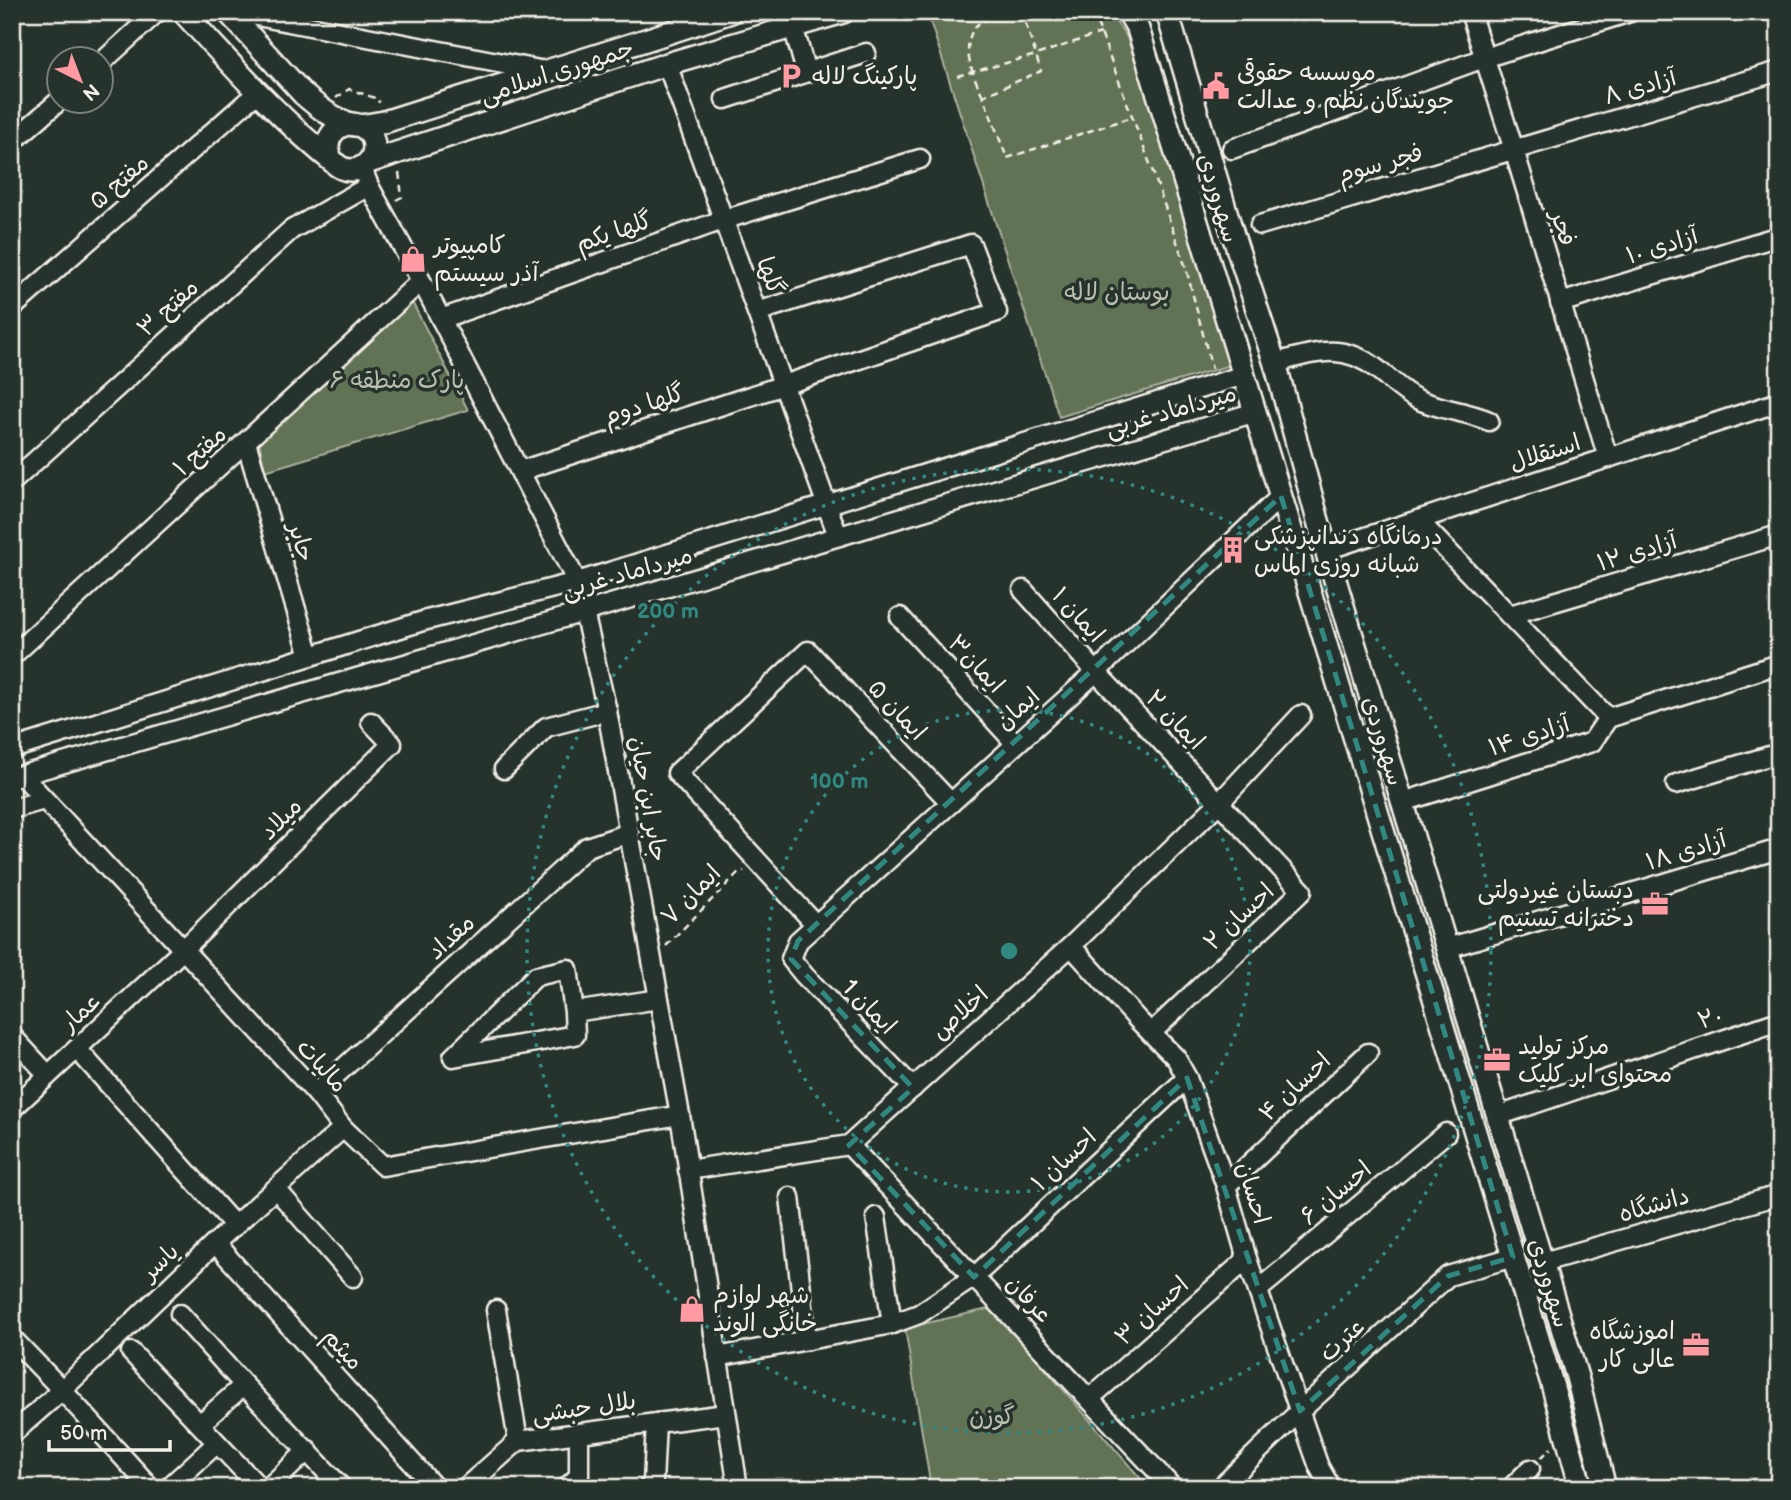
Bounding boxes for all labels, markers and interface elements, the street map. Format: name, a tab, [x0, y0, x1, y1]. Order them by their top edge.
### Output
street label: جمهوری اسلامی	[476, 33, 638, 111]
north arrow	[46, 46, 116, 116]
place label: موسسه حقوقی جویندگان نظم و عدالت	[1237, 57, 1454, 118]
parking icon: پارکینگ لاله	[776, 61, 806, 91]
place label: پارکینگ لاله	[812, 62, 917, 91]
street label: آزادی ۸	[1600, 63, 1681, 111]
public building icon: موسسه حقوقی جویندگان نظم و عدالت	[1201, 71, 1231, 101]
text: N	[77, 78, 103, 105]
street label: فجر سوم	[1334, 138, 1427, 193]
street label: مفتح ۵	[83, 148, 155, 217]
street label: سهروردی	[1191, 150, 1245, 246]
street label: گلها یکم	[572, 205, 657, 261]
street label: فجر	[1543, 205, 1582, 249]
street label: آزادی ۱۰	[1622, 221, 1703, 271]
place label: کامپیوتر آذر سیستم	[432, 231, 539, 291]
shop icon: کامپیوتر آذر سیستم	[398, 244, 428, 274]
street label: گلها	[750, 253, 790, 299]
street label: مفتح ۳	[131, 273, 205, 344]
park label: بوستان لاله	[1064, 278, 1170, 307]
park label: پارک منطقه ۶	[330, 366, 464, 395]
street label: گلها دوم	[600, 378, 690, 436]
street label: میرداماد غربی	[1102, 378, 1240, 444]
street label: مفتح ۱	[167, 420, 233, 483]
street label: استقلال	[1506, 428, 1584, 478]
street label: جابر	[281, 517, 321, 565]
place label: درمانگاه دندان‍‍پزشکی شبانه روزی الماس	[1254, 522, 1443, 579]
street label: آزادی ۱۲	[1593, 526, 1682, 578]
building icon: درمانگاه دندان‍‍پزشکی شبانه روزی الماس	[1218, 535, 1248, 565]
street label: میرداماد غربی	[558, 540, 696, 606]
street label: ایمان ۱	[1046, 581, 1110, 649]
text: 200 m	[637, 599, 699, 624]
street label: ایمان۳	[942, 629, 1010, 699]
street label: ایمان ۵	[862, 673, 932, 747]
street label: ایمان	[990, 682, 1046, 736]
street label: ایمان ۲	[1139, 684, 1211, 756]
street label: سهروردی	[1356, 693, 1410, 789]
street label: آزادی ۱۴	[1485, 709, 1574, 763]
street label: جابر ابن حیان	[623, 734, 673, 864]
text: 100 m	[810, 769, 868, 794]
street label: میلاد	[254, 792, 308, 846]
street label: آزادی ۱۸	[1642, 825, 1731, 877]
street label: ایمان ۷	[655, 859, 727, 931]
place label: دبستان غیردولتی دخترانه تسنیم	[1477, 876, 1634, 936]
street label: احسان ۲	[1198, 877, 1280, 957]
office icon: دبستان غیردولتی دخترانه تسنیم	[1640, 889, 1670, 919]
street label: مقداد	[421, 908, 481, 966]
centre of rings	[997, 939, 1021, 963]
street label: ایمان 1	[836, 973, 902, 1041]
street label: اخلاص	[925, 980, 995, 1046]
street label: عمار	[54, 986, 108, 1039]
street label: ۲۰	[1694, 1000, 1726, 1036]
place label: مرکز تولید محتوای ابر کلیک	[1518, 1032, 1672, 1089]
street label: مالیات	[290, 1033, 354, 1099]
office icon: مرکز تولید محتوای ابر کلیک	[1482, 1045, 1512, 1075]
street label: احسان ۴	[1253, 1046, 1337, 1128]
street label: احسان ۱	[1025, 1123, 1103, 1197]
street label: احسان ۶	[1294, 1155, 1378, 1231]
street label: احسان	[1230, 1159, 1276, 1227]
street label: دانشگاه	[1615, 1181, 1693, 1229]
street label: سهروردی	[1522, 1235, 1576, 1331]
street label: یاسر	[133, 1237, 185, 1288]
street label: عرفان	[1000, 1269, 1058, 1329]
street label: احسان ۳	[1109, 1270, 1195, 1352]
place label: شهر لوازم خانگی الوند	[713, 1281, 817, 1338]
shop icon: شهر لوازم خانگی الوند	[677, 1294, 707, 1324]
street label: عترت	[1313, 1312, 1371, 1368]
place label: اموزشگاه عالی کار	[1589, 1317, 1675, 1374]
street label: میثم	[314, 1322, 369, 1378]
office icon: اموزشگاه عالی کار	[1681, 1330, 1711, 1360]
street label: بلال حبشی	[530, 1386, 638, 1430]
park label: گوزن	[969, 1402, 1015, 1431]
scale bar	[49, 1409, 170, 1453]
text: 50 m	[60, 1421, 107, 1446]

